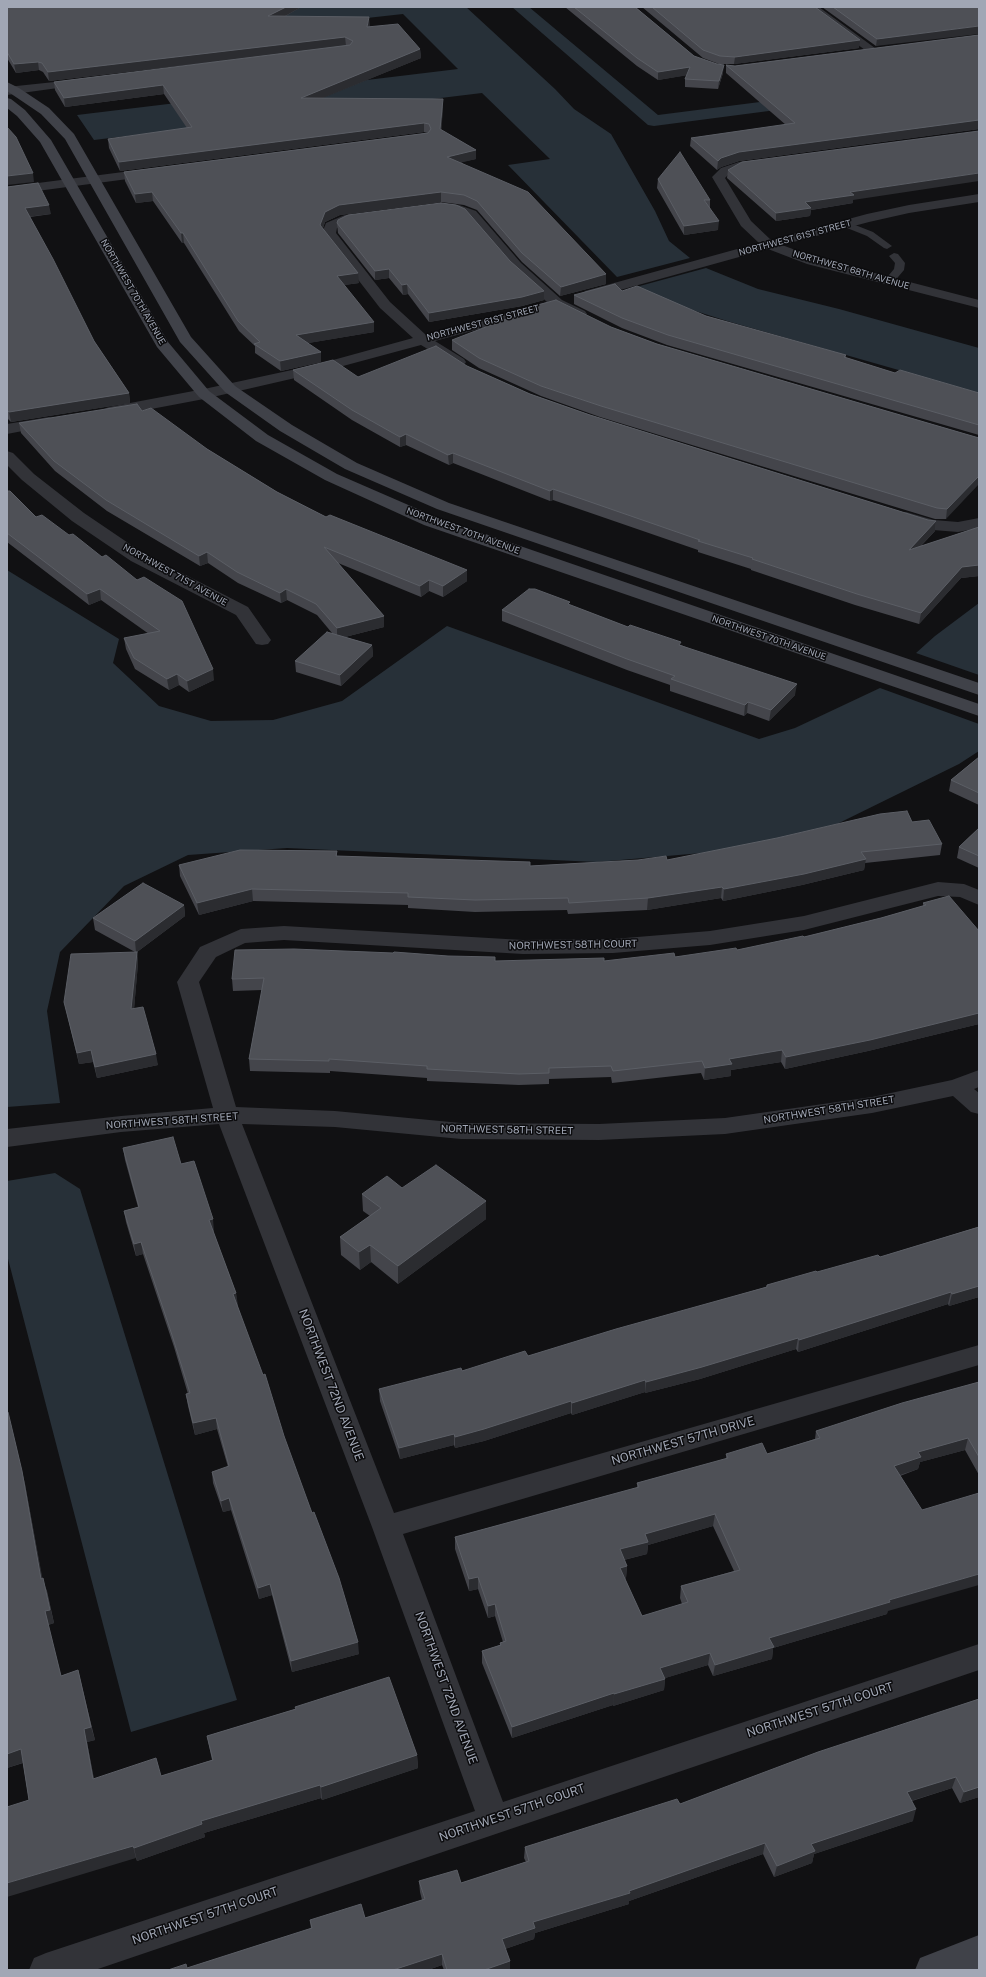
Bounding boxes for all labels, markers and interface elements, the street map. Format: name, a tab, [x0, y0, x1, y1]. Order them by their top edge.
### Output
street label: NORTHWEST 61ST STREET	[738, 218, 852, 258]
street label: NORTHWEST 70TH AVENUE	[98, 237, 168, 347]
street label: NORTHWEST 68TH AVENUE	[791, 248, 911, 292]
street label: NORTHWEST 61ST STREET	[426, 303, 540, 343]
street label: NORTHWEST 70TH AVENUE	[405, 505, 521, 557]
street label: NORTHWEST 71ST AVENUE	[121, 542, 229, 608]
street label: NORTHWEST 70TH AVENUE	[710, 613, 828, 663]
street label: NORTHWEST 58TH COURT	[509, 938, 637, 952]
street label: NORTHWEST 58TH STREET	[763, 1094, 895, 1126]
street label: NORTHWEST 58TH STREET	[105, 1110, 239, 1132]
street label: NORTHWEST 58TH STREET	[441, 1123, 573, 1137]
street label: NORTHWEST 72ND AVENUE	[295, 1307, 367, 1463]
street label: NORTHWEST 57TH DRIVE	[610, 1414, 756, 1468]
street label: NORTHWEST 72ND AVENUE	[412, 1610, 480, 1766]
street label: NORTHWEST 57TH COURT	[745, 1679, 895, 1741]
street label: NORTHWEST 57TH COURT	[437, 1781, 587, 1845]
street label: NORTHWEST 57TH COURT	[130, 1884, 280, 1948]

